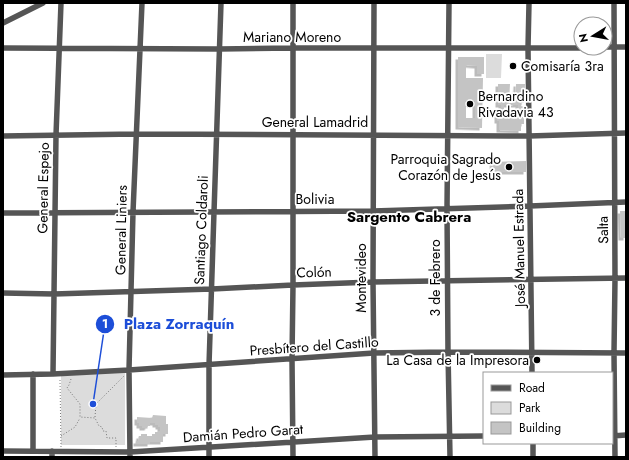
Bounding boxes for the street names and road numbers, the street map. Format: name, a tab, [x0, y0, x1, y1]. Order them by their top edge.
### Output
street label: Mariano Moreno	[243, 27, 341, 47]
street label: General Lamadrid	[262, 112, 368, 132]
street label: General Espejo	[32, 142, 54, 234]
street label: Santiago Coldaroli	[189, 175, 213, 285]
street label: General Liniers	[110, 184, 132, 275]
street label: Bolivia	[296, 189, 334, 209]
street label: José Manuel Estrada	[508, 189, 530, 309]
street label: Salta	[593, 216, 613, 244]
street label: 3 de Febrero	[425, 239, 445, 317]
street label: Montevideo	[351, 243, 371, 313]
street label: Colón	[296, 261, 332, 283]
street label: Presbítero del Castillo	[249, 331, 379, 360]
street label: Damián Pedro Garat	[182, 419, 304, 447]

